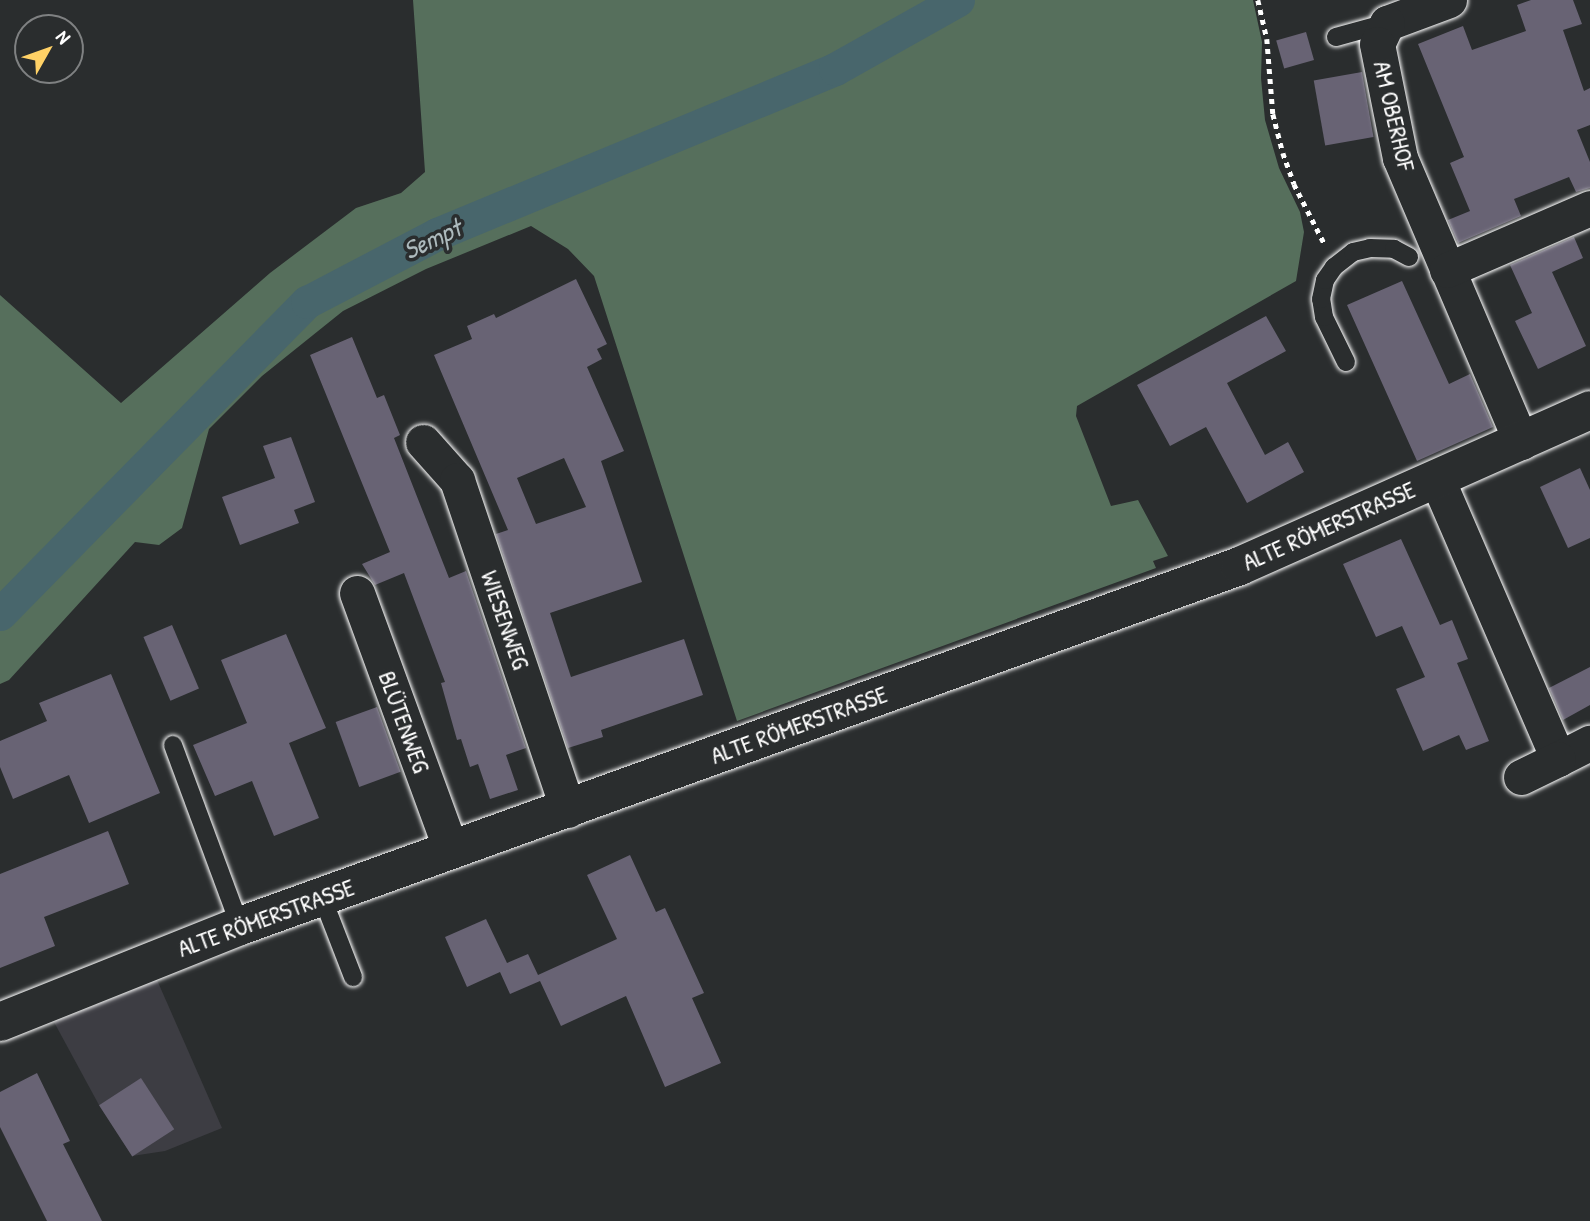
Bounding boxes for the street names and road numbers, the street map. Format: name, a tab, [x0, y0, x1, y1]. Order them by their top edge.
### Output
street label: AM OBERHOF	[1367, 58, 1421, 174]
street label: ALTE RÖMERSTRASSE	[1238, 475, 1420, 577]
street label: WIESENWEG	[475, 567, 535, 673]
street label: BLÜTENWEG	[372, 667, 436, 777]
street label: ALTE RÖMERSTRASSE	[707, 680, 891, 770]
street label: ALTE RÖMERSTRASSE	[174, 873, 358, 963]

